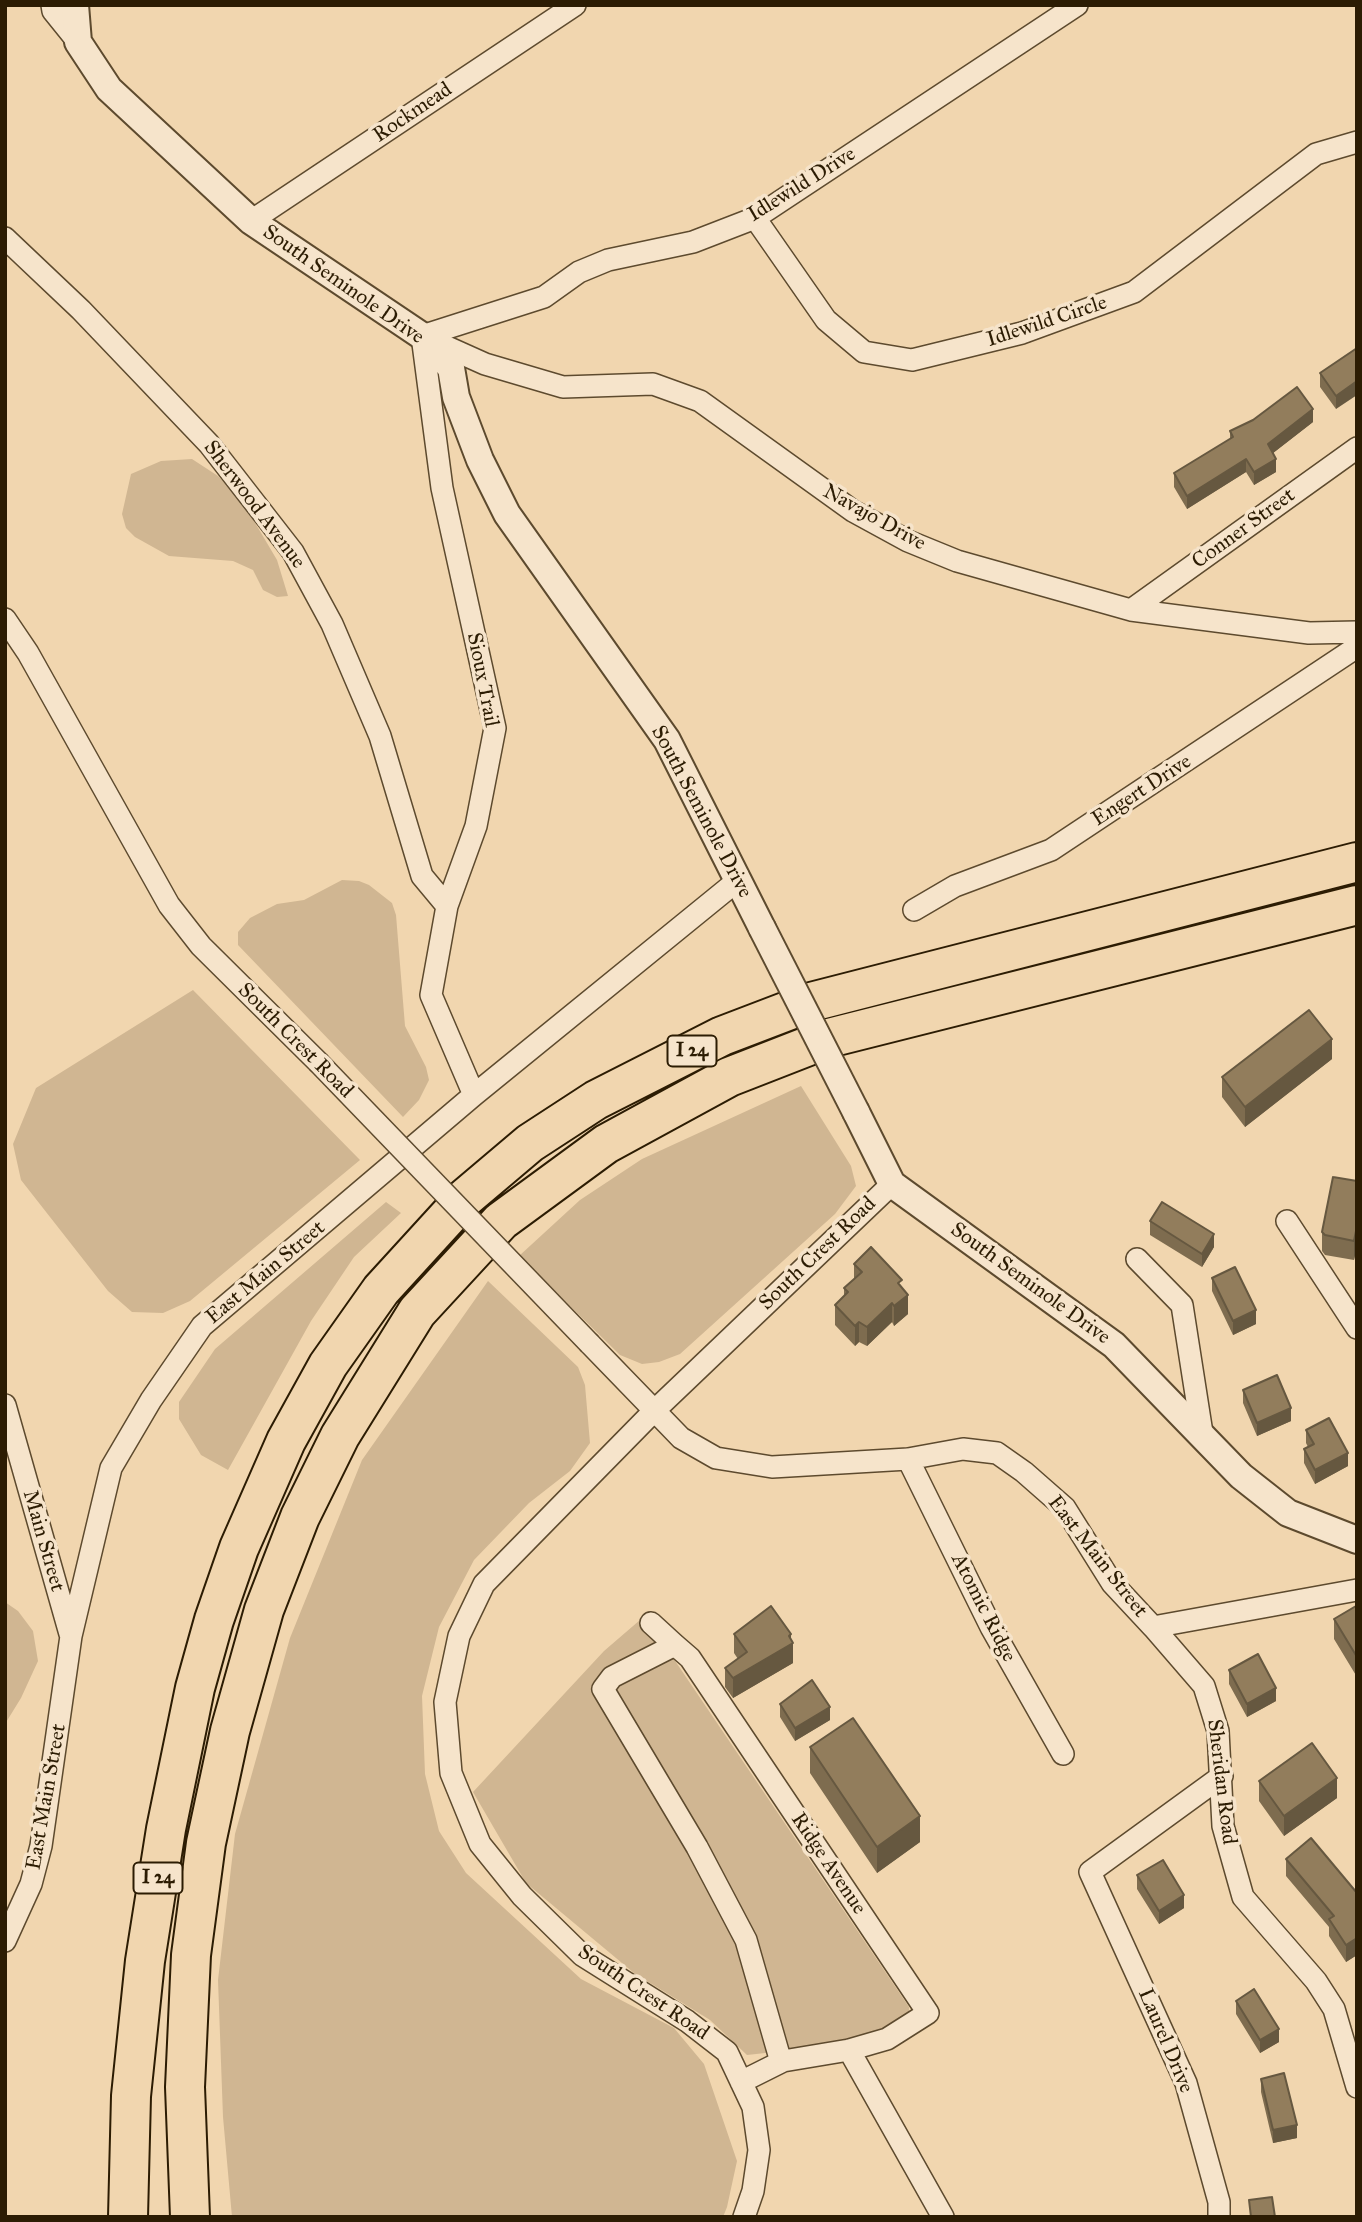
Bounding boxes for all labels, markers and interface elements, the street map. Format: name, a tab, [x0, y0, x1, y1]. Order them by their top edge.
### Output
street label: Rockmead	[369, 77, 457, 149]
street label: Idlewild Drive	[743, 142, 861, 228]
street label: South Seminole Drive	[257, 220, 429, 350]
street label: Idlewild Circle	[984, 291, 1110, 353]
street label: Sherwood Avenue	[198, 436, 310, 574]
street label: Navajo Drive	[818, 479, 930, 557]
street label: Conner Street	[1188, 483, 1300, 575]
street label: Sioux Trail	[461, 631, 503, 729]
street label: South Seminole Drive	[645, 722, 757, 902]
street label: Engert Drive	[1088, 750, 1196, 832]
street label: South Crest Road	[232, 978, 358, 1104]
road number: I 24	[668, 1036, 716, 1066]
street label: South Crest Road	[754, 1192, 882, 1316]
street label: East Main Street	[201, 1216, 331, 1330]
street label: South Seminole Drive	[945, 1218, 1115, 1350]
street label: Main Street	[17, 1487, 69, 1595]
street label: East Main Street	[1042, 1491, 1152, 1623]
street label: Atomic Ridge	[945, 1550, 1021, 1666]
street label: Sheridan Road	[1201, 1718, 1241, 1846]
street label: East Main Street	[22, 1722, 72, 1872]
street label: Ridge Avenue	[785, 1808, 871, 1920]
road number: I 24	[134, 1862, 182, 1894]
street label: South Crest Road	[573, 1940, 713, 2046]
street label: Laurel Drive	[1132, 1985, 1198, 2097]

